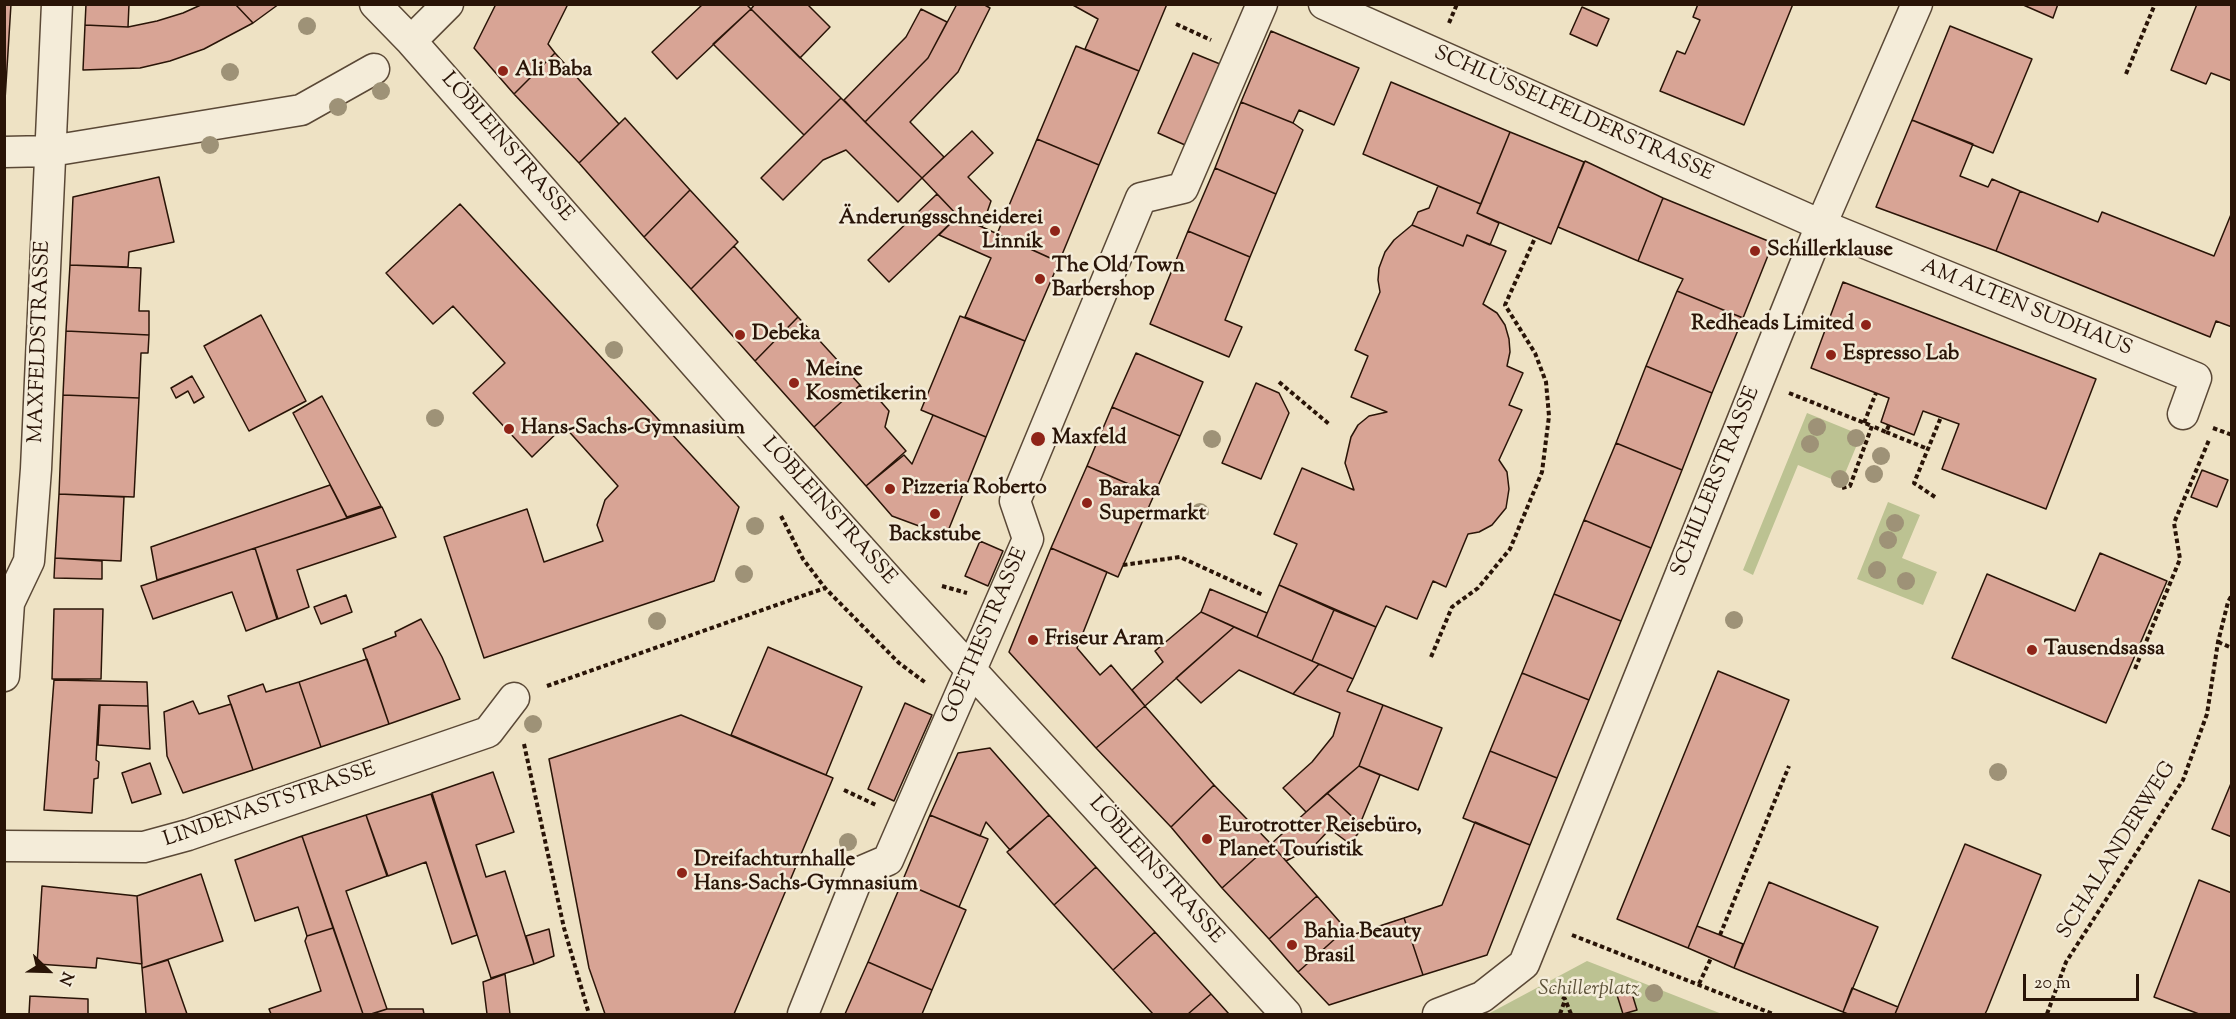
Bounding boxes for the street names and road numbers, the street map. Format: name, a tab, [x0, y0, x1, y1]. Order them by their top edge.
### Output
street label: SCHLÜSSELFELDERSTRASSE	[1429, 42, 1717, 188]
street label: LÖBLEINSTRASSE	[434, 68, 578, 228]
street label: MAXFELDSTRASSE	[25, 240, 57, 444]
street label: AM ALTEN SUDHAUS	[1917, 255, 2135, 363]
street label: SCHILLERSTRASSE	[1667, 383, 1767, 581]
street label: LÖBLEINSTRASSE	[755, 433, 901, 591]
street label: GOETHESTRASSE	[938, 544, 1034, 728]
street label: LINDENASTSTRASSE	[161, 758, 379, 854]
street label: SCHALANDERWEG	[2053, 758, 2183, 944]
street label: LÖBLEINSTRASSE	[1082, 792, 1228, 950]

